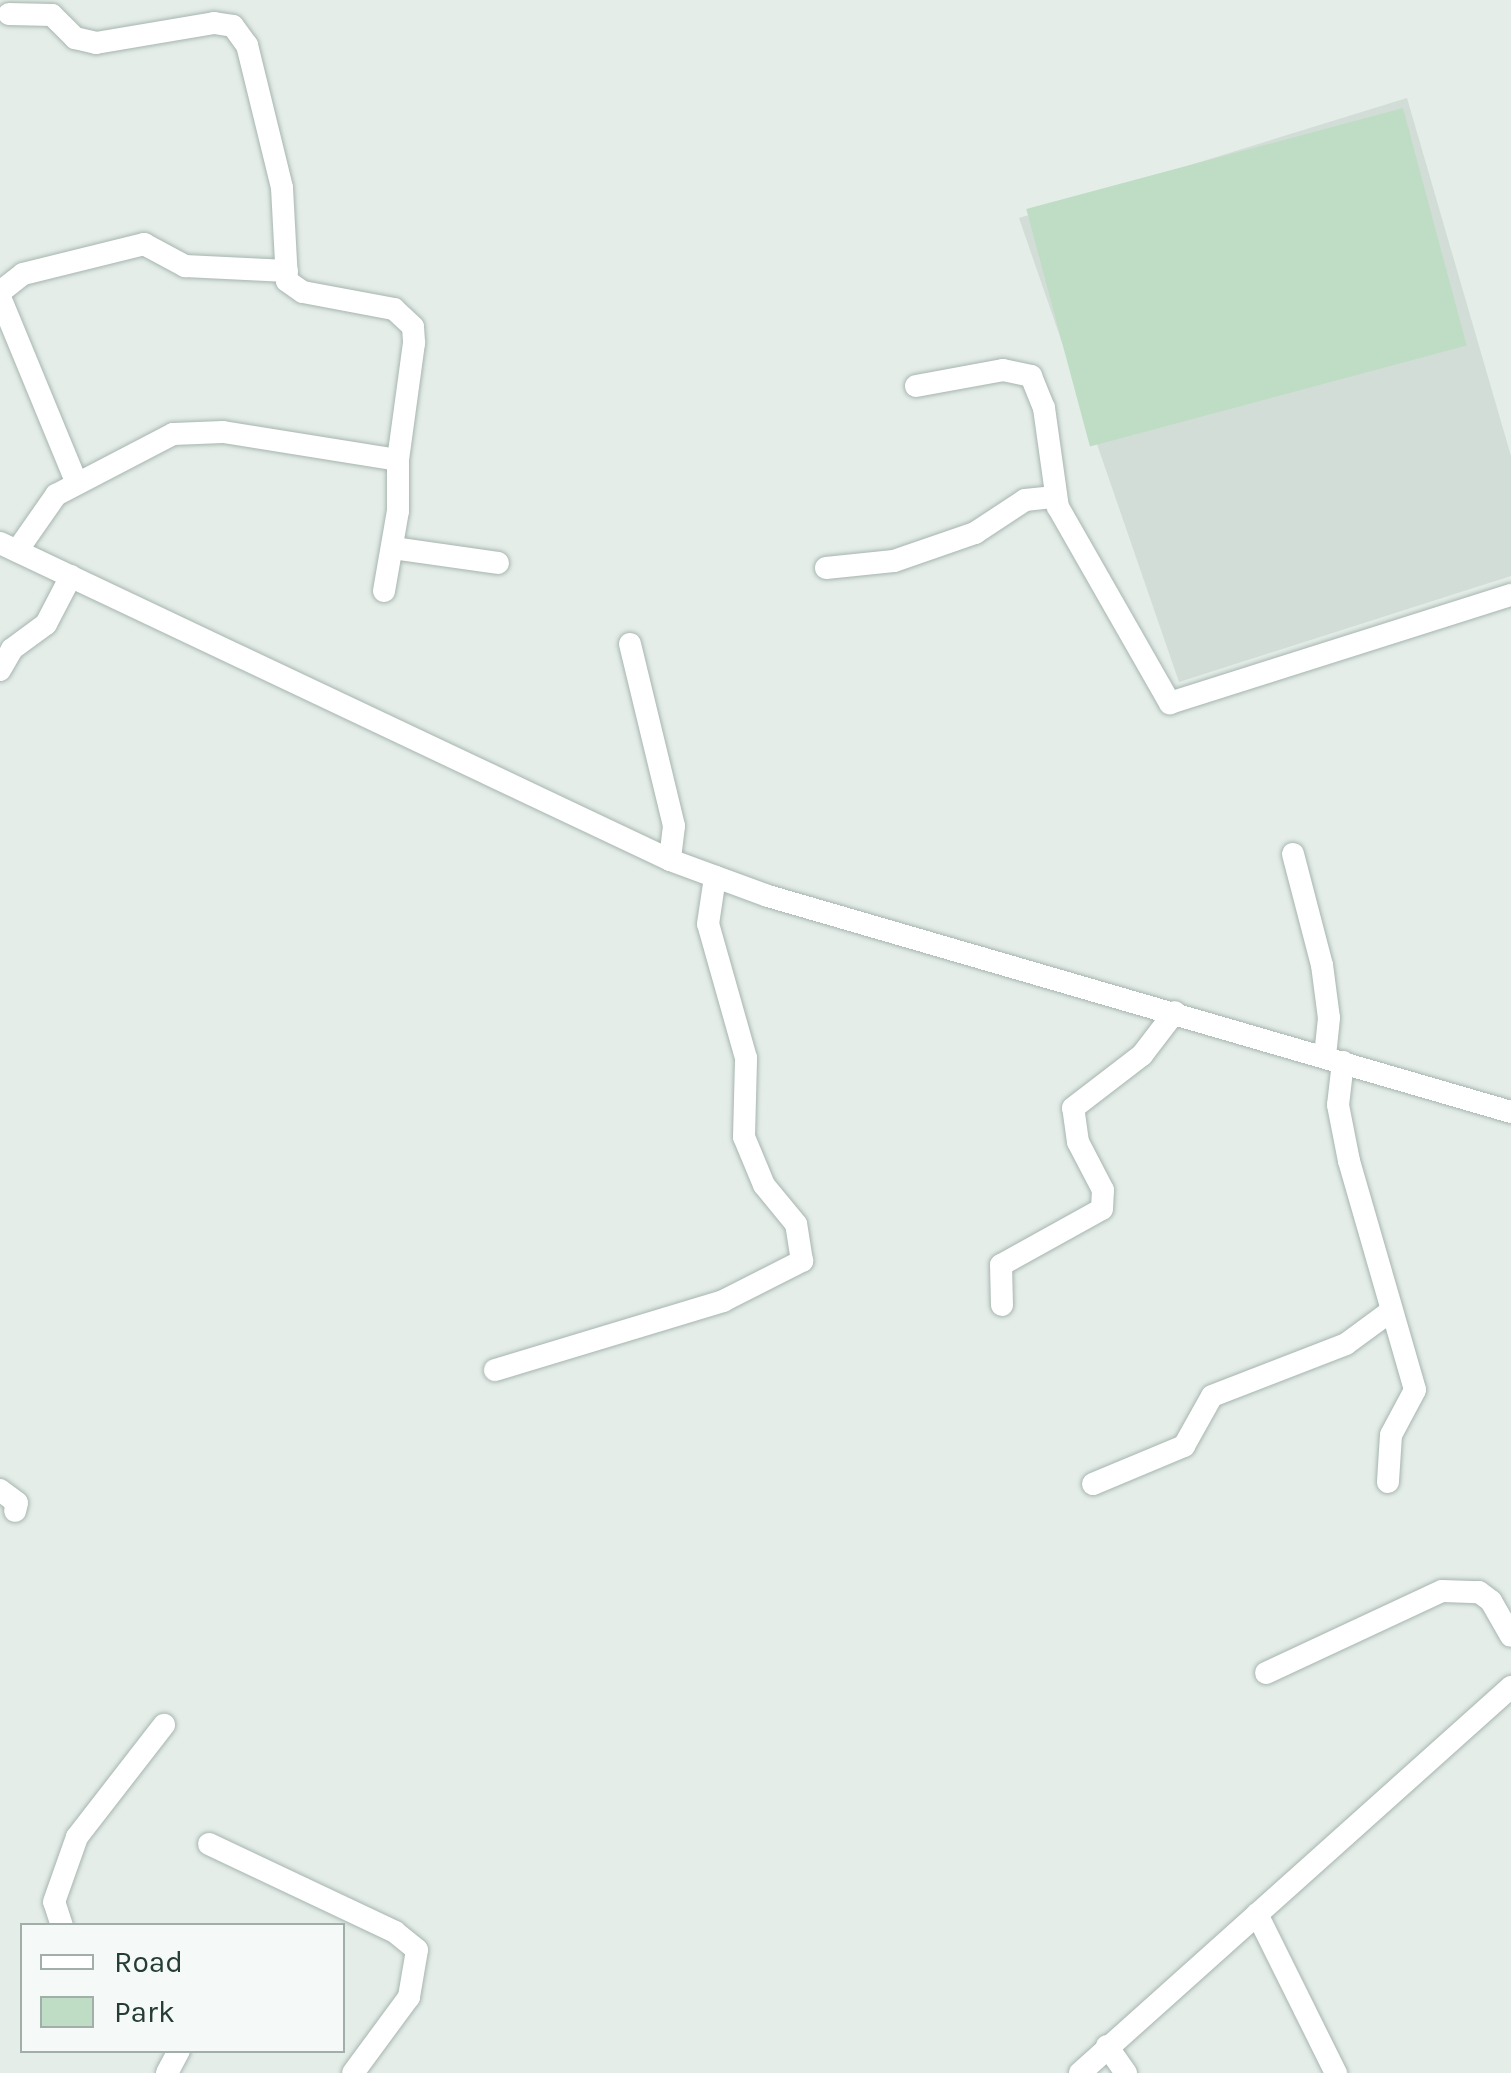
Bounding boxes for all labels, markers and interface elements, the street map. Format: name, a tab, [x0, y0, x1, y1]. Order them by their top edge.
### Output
legend	[20, 1923, 345, 2053]
text: Road	[114, 1944, 183, 1980]
text: Park	[114, 1994, 175, 2030]

